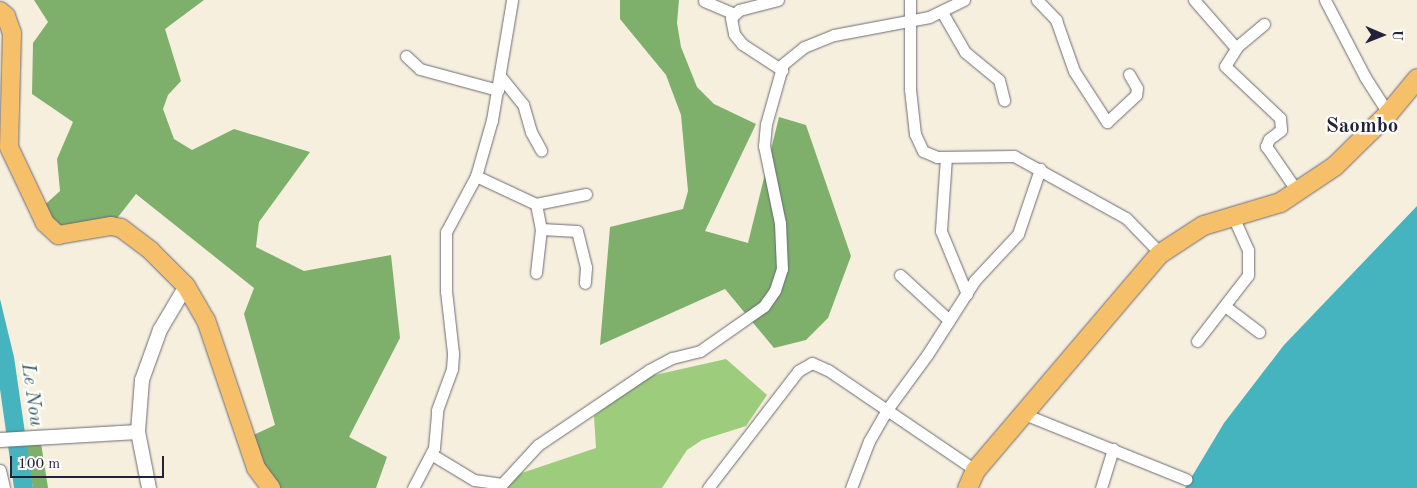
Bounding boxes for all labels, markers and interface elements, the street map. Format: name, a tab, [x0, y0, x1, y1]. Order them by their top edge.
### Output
north arrow	[1357, 10, 1407, 60]
text: U	[1390, 30, 1404, 41]
district label: Saombo	[1326, 114, 1398, 140]
water label: Le Nou	[15, 362, 47, 428]
scale bar	[12, 446, 166, 478]
text: 100 m	[18, 457, 60, 472]

